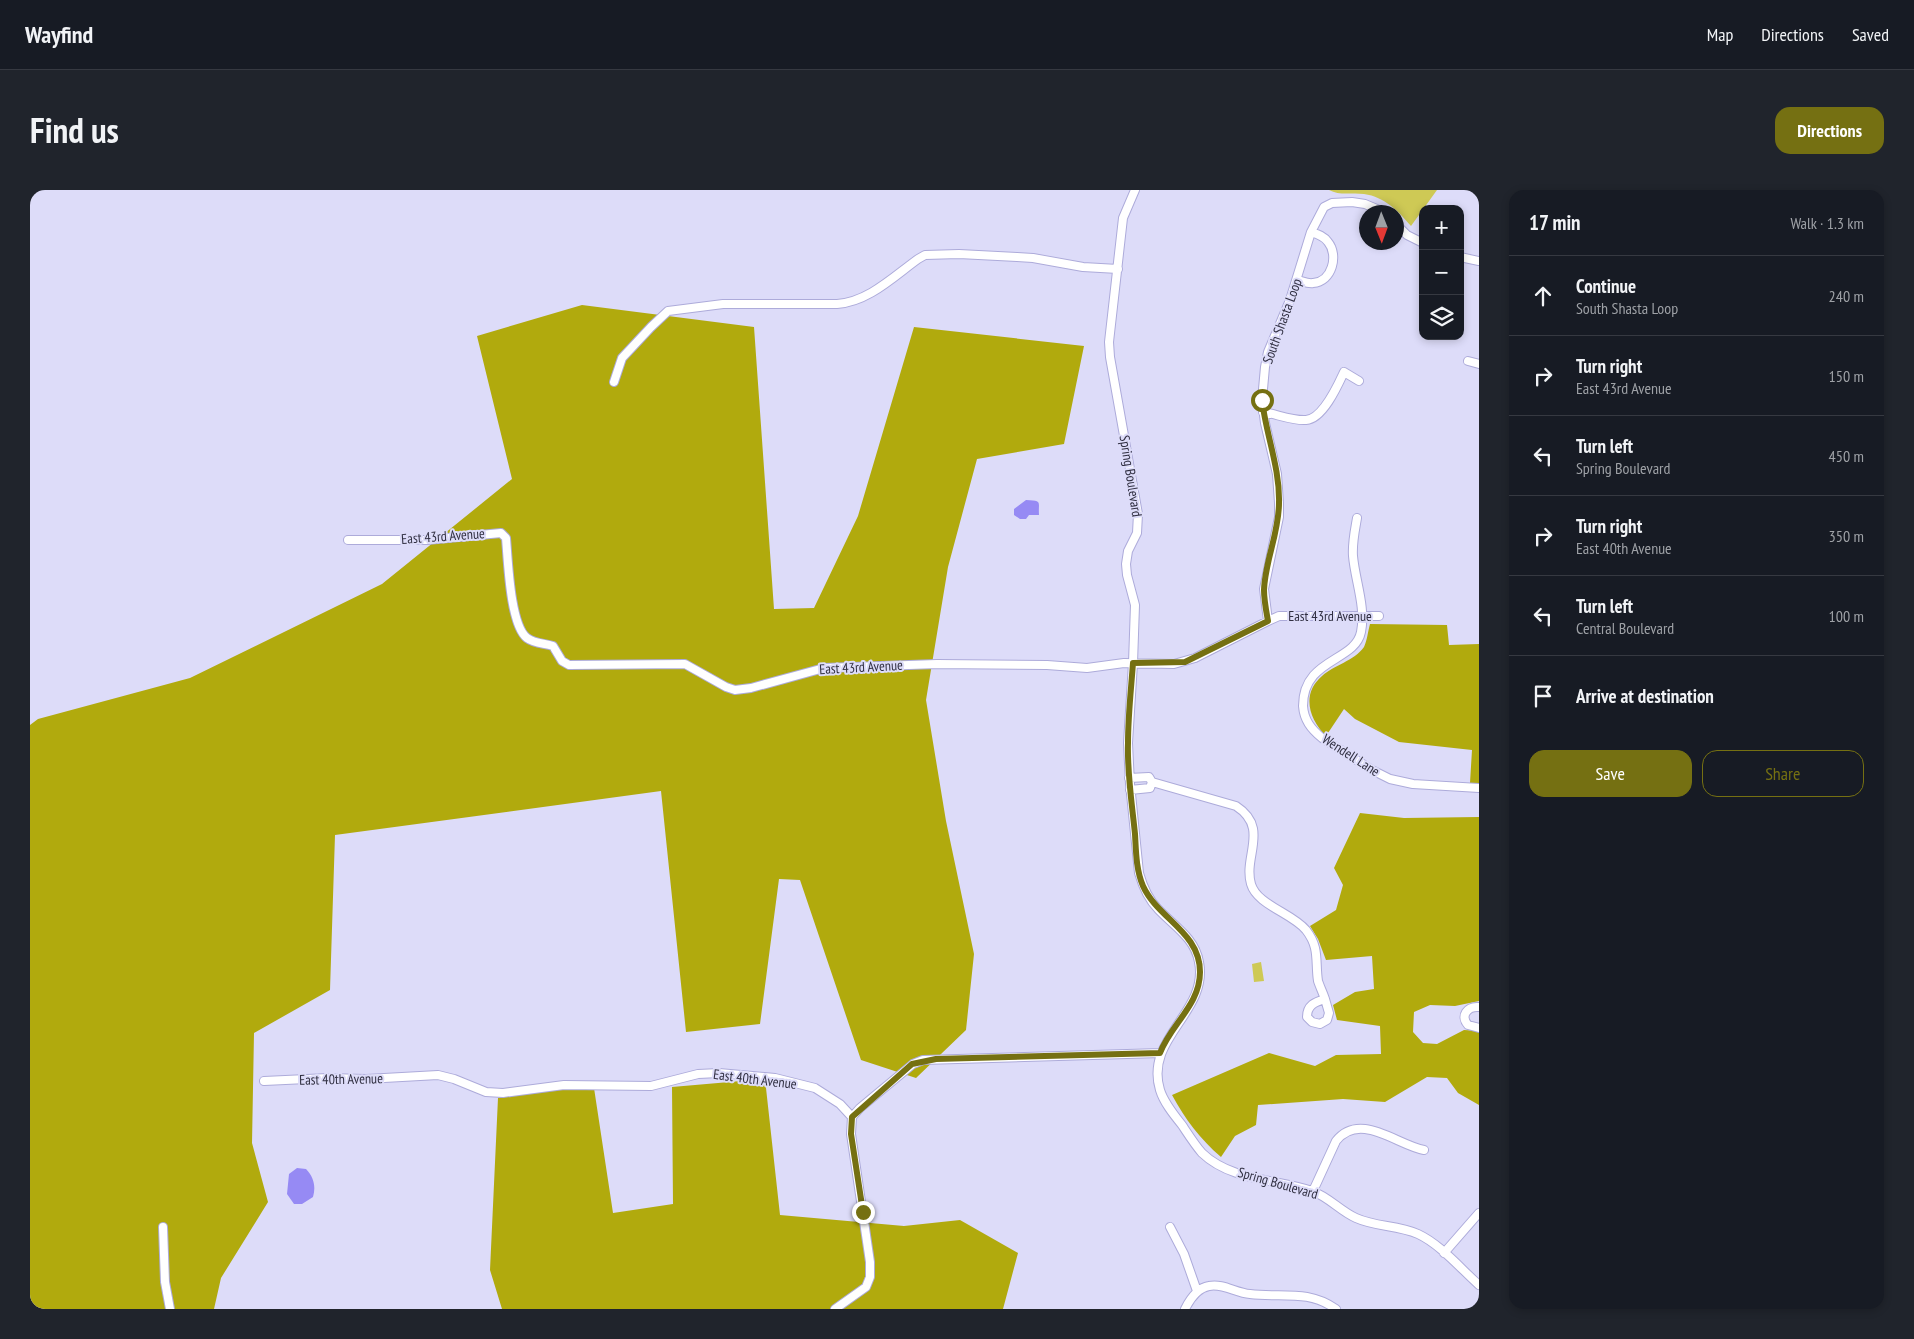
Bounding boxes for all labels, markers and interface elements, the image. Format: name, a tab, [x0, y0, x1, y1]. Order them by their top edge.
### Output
text: Wayfind	[25, 19, 93, 50]
text: Map	[1707, 23, 1733, 46]
text: Directions	[1761, 23, 1824, 46]
text: Saved	[1852, 23, 1889, 46]
text: Find us	[30, 107, 119, 153]
button: Directions	[1775, 107, 1884, 154]
north arrow	[1359, 205, 1404, 250]
map controls	[1419, 205, 1464, 340]
button: +	[1419, 205, 1464, 250]
text: 17 min	[1529, 209, 1581, 236]
text: Walk · 1.3 km	[1790, 213, 1864, 233]
button: −	[1419, 250, 1464, 295]
text: Continue	[1576, 274, 1636, 298]
street label: South Shasta Loop	[1258, 276, 1306, 366]
icon: ahead	[1529, 282, 1557, 310]
text: 240 m	[1829, 286, 1864, 306]
button: layers	[1419, 295, 1464, 340]
text: South Shasta Loop	[1576, 298, 1678, 318]
text: Turn right	[1576, 354, 1642, 378]
icon: right	[1529, 362, 1557, 390]
text: 150 m	[1829, 366, 1864, 386]
text: East 43rd Avenue	[1576, 378, 1672, 398]
route start	[1251, 389, 1274, 412]
street label: Spring Boulevard	[1116, 434, 1146, 518]
text: Turn left	[1576, 434, 1633, 458]
icon: left	[1529, 442, 1557, 470]
text: 450 m	[1829, 446, 1864, 466]
text: Spring Boulevard	[1576, 458, 1670, 478]
text: Turn right	[1576, 514, 1642, 538]
icon: right	[1529, 522, 1557, 550]
street label: East 43rd Avenue	[401, 524, 486, 548]
text: 350 m	[1829, 526, 1864, 546]
text: East 40th Avenue	[1576, 538, 1672, 558]
text: Turn left	[1576, 594, 1633, 618]
icon: left	[1529, 602, 1557, 630]
text: 100 m	[1829, 606, 1864, 626]
street label: East 43rd Avenue	[1288, 607, 1372, 625]
text: Central Boulevard	[1576, 618, 1674, 638]
street label: East 43rd Avenue	[819, 656, 903, 678]
icon: arrive	[1529, 682, 1557, 710]
text: Arrive at destination	[1576, 684, 1714, 708]
street label: Wendell Lane	[1319, 730, 1383, 780]
button: Save	[1529, 750, 1692, 797]
button: Share	[1702, 750, 1864, 797]
street label: East 40th Avenue	[712, 1065, 798, 1093]
street label: East 40th Avenue	[299, 1069, 383, 1089]
street label: Spring Boulevard	[1236, 1163, 1320, 1203]
route end	[852, 1201, 875, 1224]

